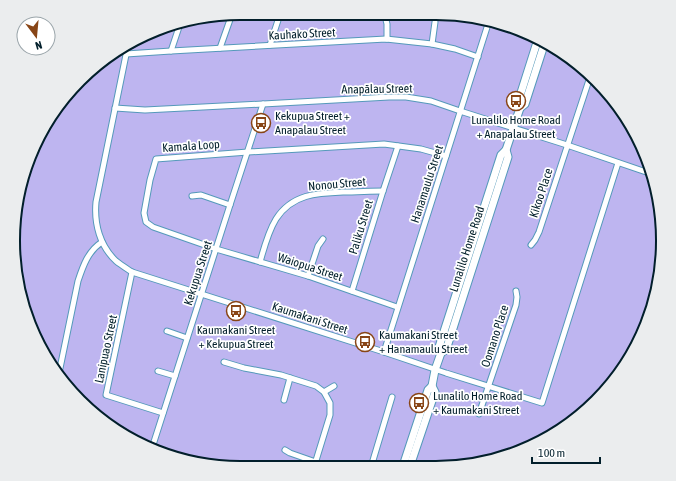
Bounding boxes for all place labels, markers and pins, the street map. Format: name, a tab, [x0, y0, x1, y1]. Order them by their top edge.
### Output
bus stop icon: Lunalilo Home Road + Anapalau Street	[505, 90, 527, 112]
place label: Kekupua Street + Anapalau Street	[275, 109, 350, 137]
bus stop icon: Kekupua Street + Anapalau Street	[250, 112, 272, 134]
place label: Lunalilo Home Road + Anapalau Street	[471, 113, 561, 141]
bus stop icon: Kaumakani Street + Kekupua Street	[225, 300, 247, 322]
place label: Kaumakani Street + Kekupua Street	[197, 323, 276, 351]
place label: Kaumakani Street + Hanamaulu Street	[379, 328, 468, 356]
bus stop icon: Kaumakani Street + Hanamaulu Street	[354, 331, 376, 353]
place label: Lunalilo Home Road + Kaumakani Street	[433, 389, 522, 417]
bus stop icon: Lunalilo Home Road + Kaumakani Street	[408, 392, 430, 414]

